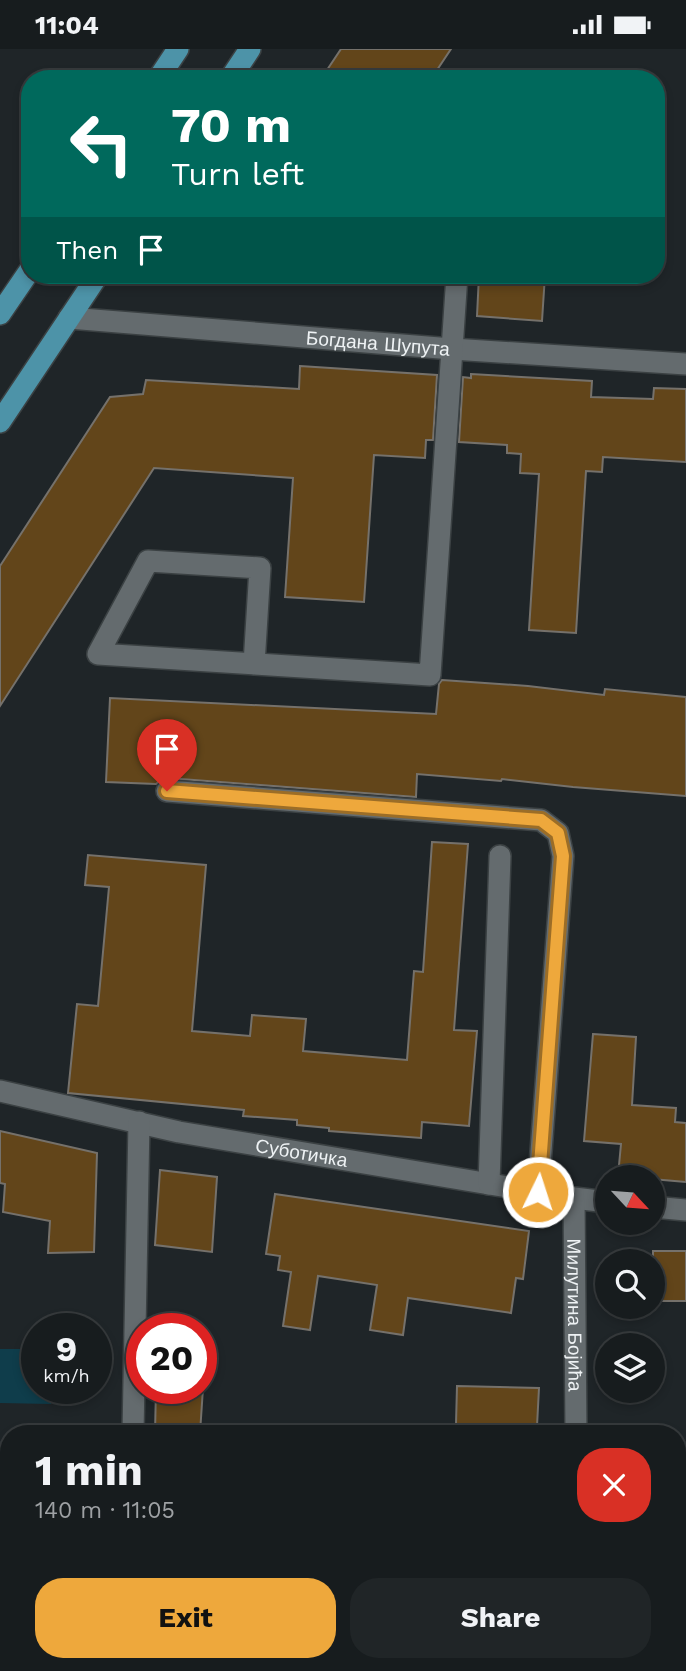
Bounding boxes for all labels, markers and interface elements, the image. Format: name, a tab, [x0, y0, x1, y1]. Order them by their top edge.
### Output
text: 11:04	[35, 10, 99, 40]
text: 70 m	[171, 96, 291, 154]
icon: left	[56, 98, 147, 189]
text: Turn left	[171, 155, 304, 193]
icon: arrive	[132, 231, 170, 269]
text: Then	[56, 235, 118, 265]
street label: Богдана Шупута	[305, 326, 451, 360]
pin	[137, 719, 197, 791]
icon: arrive	[148, 730, 186, 768]
street label: Суботичка	[254, 1133, 350, 1172]
position arrow	[501, 1155, 575, 1229]
north arrow	[595, 1165, 665, 1235]
map controls	[595, 1165, 665, 1403]
street label: Милутина Бојића	[563, 1238, 587, 1392]
button: search	[595, 1249, 665, 1319]
speed limit sign: 20	[126, 1313, 217, 1404]
text: 9	[56, 1328, 77, 1370]
button: layers	[595, 1333, 665, 1403]
text: km/h	[43, 1365, 90, 1386]
text: 1 min	[35, 1446, 143, 1495]
button: close	[577, 1448, 651, 1522]
text: 140 m · 11:05	[35, 1497, 175, 1524]
button: Exit	[35, 1578, 336, 1658]
button: Share	[350, 1578, 651, 1658]

